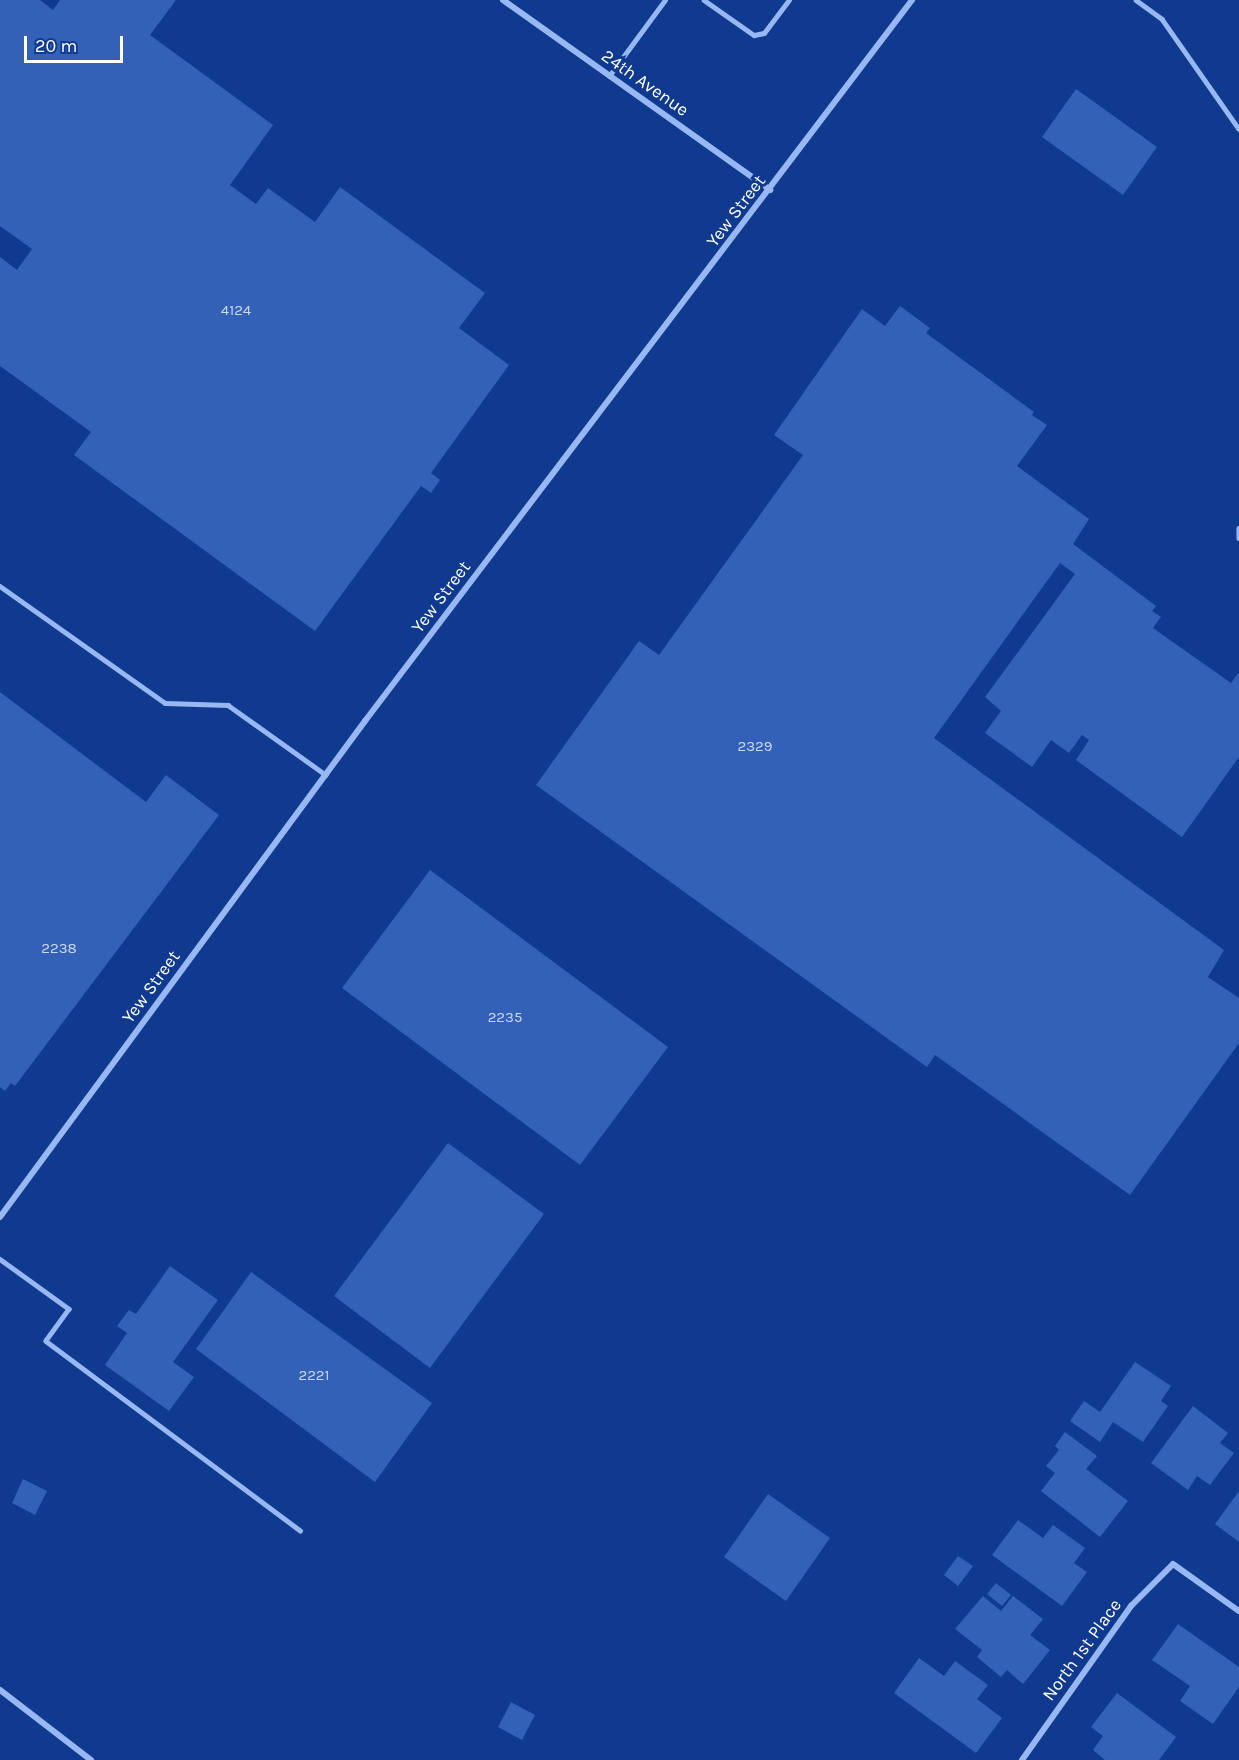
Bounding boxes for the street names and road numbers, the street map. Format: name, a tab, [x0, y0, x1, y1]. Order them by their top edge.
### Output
street label: 24th Avenue	[597, 45, 693, 121]
street label: Yew Street	[702, 171, 770, 251]
street label: Yew Street	[407, 557, 475, 637]
street label: Yew Street	[117, 946, 185, 1028]
street label: North 1st Place	[1038, 1595, 1126, 1705]

